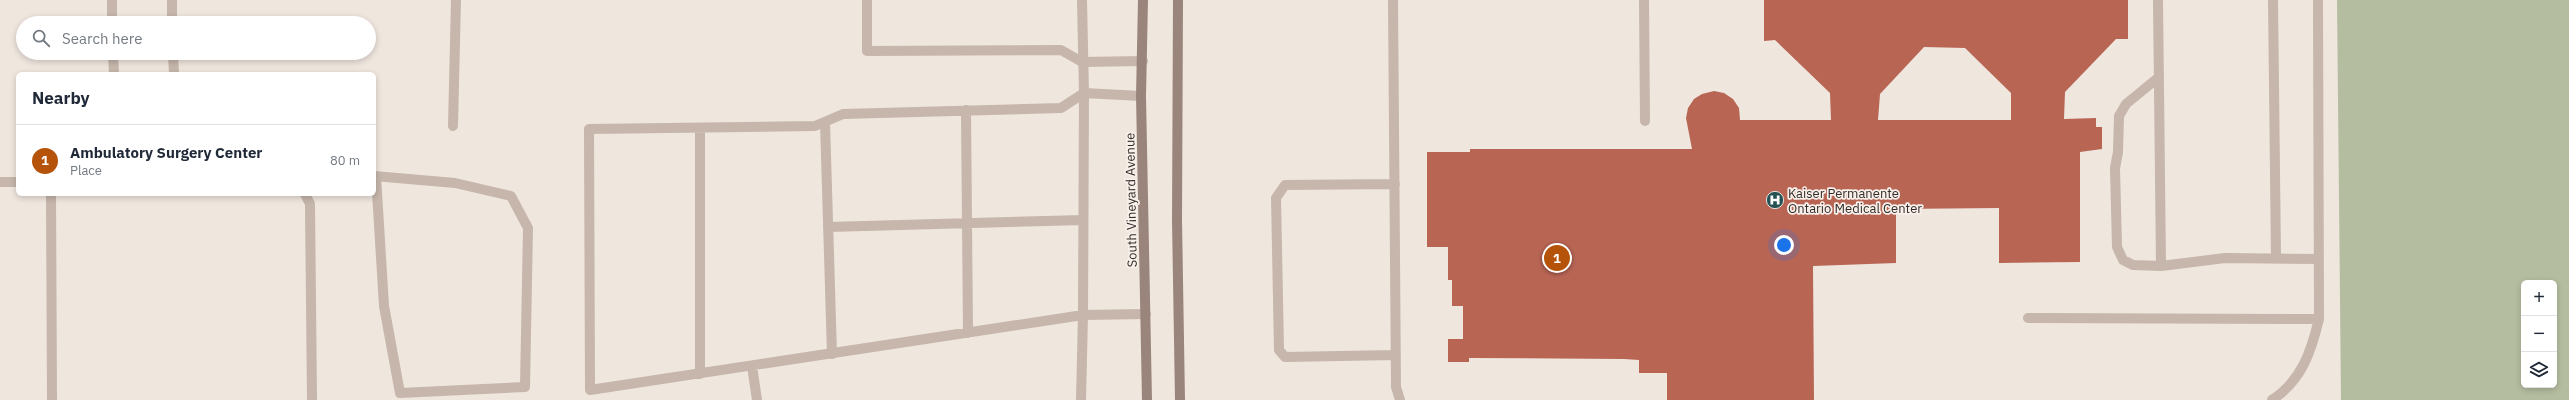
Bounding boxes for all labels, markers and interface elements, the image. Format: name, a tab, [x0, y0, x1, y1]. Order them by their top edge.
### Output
search box	[16, 16, 376, 60]
icon: search	[30, 27, 52, 49]
text: Search here	[62, 29, 142, 48]
text: Nearby	[32, 87, 90, 109]
street label: South Vineyard Avenue	[1121, 132, 1141, 268]
text: Ambulatory Surgery Center	[70, 143, 262, 162]
text: 1	[41, 152, 49, 169]
text: 80 m	[330, 152, 360, 169]
text: Place	[70, 162, 102, 179]
place label: Kaiser Permanente Ontario Medical Center	[1788, 185, 1922, 217]
hospital icon: Kaiser Permanente Ontario Medical Center	[1765, 190, 1785, 210]
your location	[1774, 235, 1794, 255]
pin: 1	[1544, 243, 1570, 273]
map controls	[2521, 280, 2557, 388]
button: +	[2521, 280, 2557, 316]
button: −	[2521, 316, 2557, 352]
button: layers	[2521, 352, 2557, 388]

